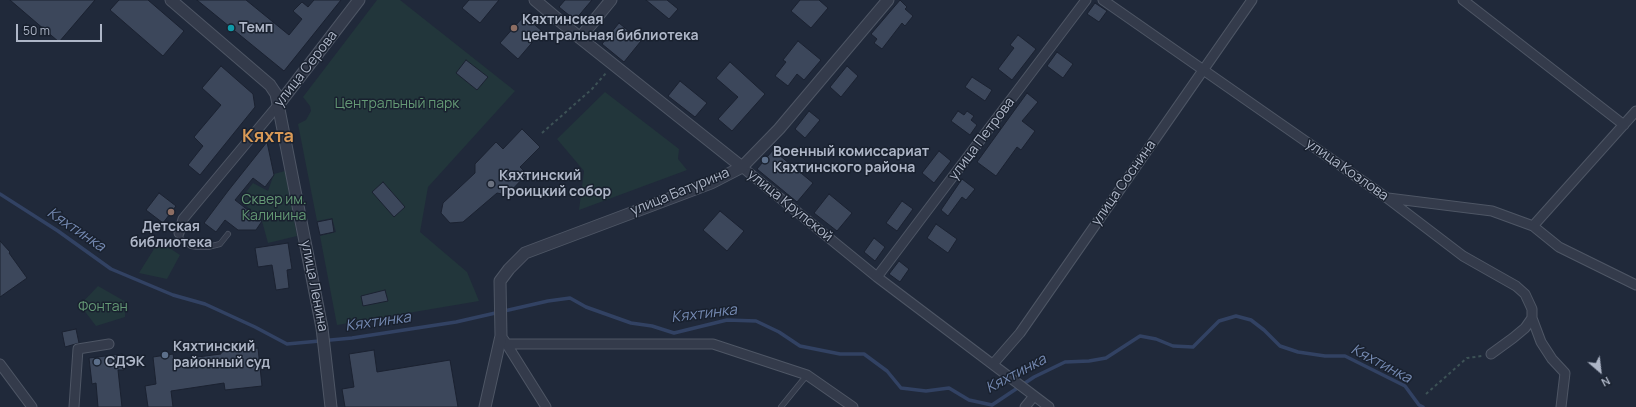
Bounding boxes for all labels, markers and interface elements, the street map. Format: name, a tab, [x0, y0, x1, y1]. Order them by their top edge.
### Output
place label: Кяхтинская центральная библиотека	[522, 12, 699, 44]
scale bar	[18, 16, 104, 42]
place label: Темп	[239, 20, 273, 36]
text: 50 m	[23, 22, 50, 39]
marker: Темп	[226, 23, 236, 33]
marker: Кяхтинская центральная библиотека	[509, 23, 519, 33]
street label: улица Серова	[271, 27, 341, 111]
street label: улица Петрова	[945, 94, 1019, 184]
park label: Центральный парк	[335, 96, 459, 112]
district label: Кяхта	[242, 126, 294, 148]
street label: улица Козлова	[1302, 135, 1392, 205]
street label: улица Соснина	[1088, 137, 1160, 229]
place label: Военный комиссариат Кяхтинского района	[773, 144, 929, 176]
marker: Военный комиссариат Кяхтинского района	[760, 155, 770, 165]
street label: улица Батурина	[628, 164, 732, 220]
street label: улица Крупской	[744, 166, 836, 246]
place label: Кяхтинский Троицкий собор	[499, 168, 611, 200]
marker: Кяхтинский Троицкий собор	[486, 179, 496, 189]
park label: Сквер им. Калинина	[242, 192, 306, 224]
water label: Кяхтинка	[44, 204, 108, 256]
marker: Детская библиотека	[166, 207, 176, 217]
place label: Детская библиотека	[130, 219, 212, 252]
street label: улица Ленина	[297, 239, 331, 333]
park label: Фонтан	[78, 299, 128, 315]
water label: Кяхтинка	[670, 301, 738, 327]
water label: Кяхтинка	[344, 309, 412, 335]
place label: Кяхтинский районный суд	[173, 339, 270, 372]
water label: Кяхтинка	[1348, 341, 1414, 387]
marker: Кяхтинский районный суд	[160, 350, 170, 360]
water label: Кяхтинка	[983, 351, 1049, 397]
north arrow	[1580, 351, 1620, 391]
place label: СДЭК	[105, 354, 145, 370]
marker: СДЭК	[92, 357, 102, 367]
text: N	[1599, 374, 1613, 391]

